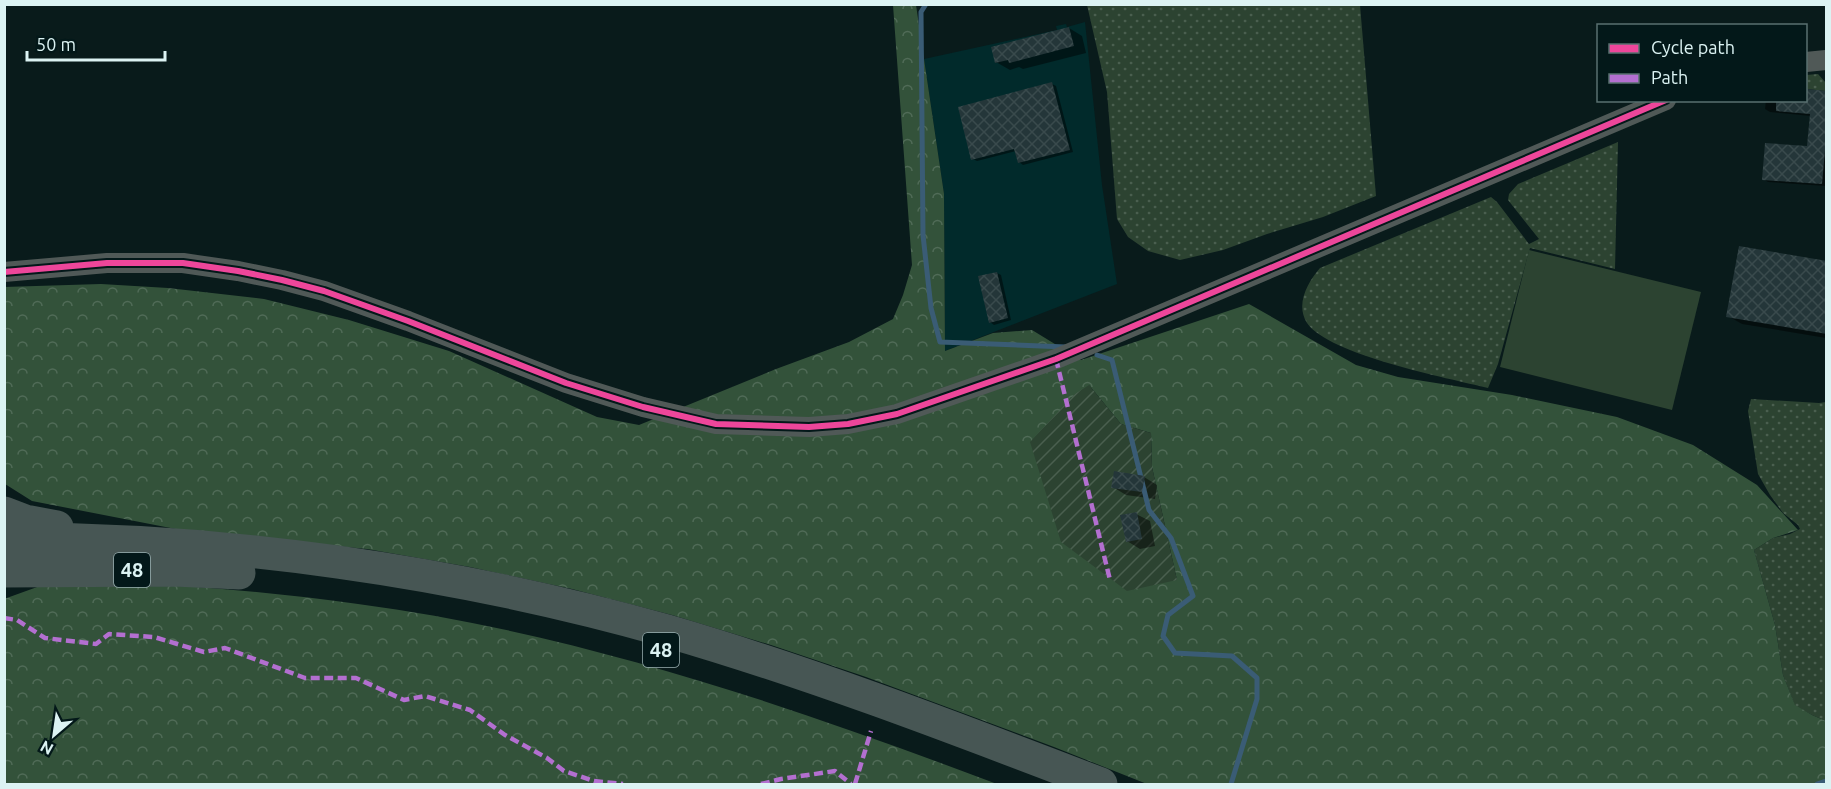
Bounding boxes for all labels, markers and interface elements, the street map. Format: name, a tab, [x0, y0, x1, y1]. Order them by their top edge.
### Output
scale bar	[27, 24, 165, 62]
legend	[1597, 24, 1807, 102]
text: 50 m	[36, 34, 76, 54]
text: Cycle path	[1651, 37, 1735, 57]
text: Path	[1651, 67, 1688, 87]
road number: 48	[114, 553, 150, 587]
road number: 48	[643, 633, 679, 667]
north arrow	[24, 705, 84, 765]
text: N	[37, 737, 56, 759]

